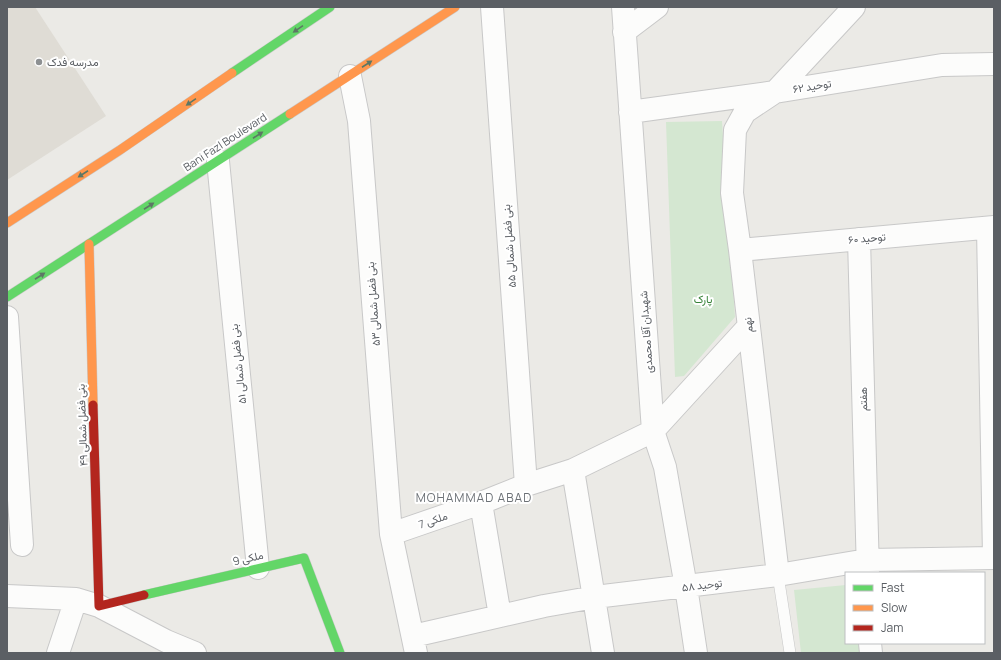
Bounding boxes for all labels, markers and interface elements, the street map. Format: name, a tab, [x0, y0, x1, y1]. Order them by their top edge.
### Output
one-way arrow	[293, 25, 303, 33]
place label: مدرسه فدک	[47, 54, 99, 69]
marker: مدرسه فدک	[34, 57, 44, 67]
one-way arrow	[362, 60, 372, 68]
street label: توحید ۶۲	[792, 75, 833, 96]
one-way arrow	[185, 98, 196, 106]
street label: Bani Fazl Boulevard	[180, 109, 269, 174]
one-way arrow	[253, 131, 263, 139]
one-way arrow	[77, 171, 88, 178]
one-way arrow	[143, 202, 155, 209]
street label: بنی فضل شمالی ۵۵	[498, 204, 519, 288]
street label: توحید ۶۰	[848, 228, 887, 247]
street label: بنی فضل شمالی ۵۳	[362, 261, 383, 347]
one-way arrow	[35, 272, 45, 280]
street label: شهیدان آقا محمدی	[635, 290, 656, 374]
park label: پارک	[694, 291, 712, 307]
street label: نهم	[739, 316, 757, 334]
street label: بنی فضل شمالی ۵۱	[226, 323, 249, 405]
street label: بنی فضل شمالی ۴۹	[73, 384, 90, 466]
street label: هفتم	[855, 386, 871, 411]
district label: MOHAMMAD ABAD	[416, 489, 532, 506]
street label: ملکی 7	[416, 508, 450, 531]
street label: ملکی 9	[231, 547, 265, 568]
legend	[845, 572, 985, 644]
street label: توحید ۵۸	[681, 575, 724, 594]
text: Fast	[881, 579, 905, 596]
text: Slow	[881, 599, 907, 616]
text: Jam	[881, 619, 903, 636]

